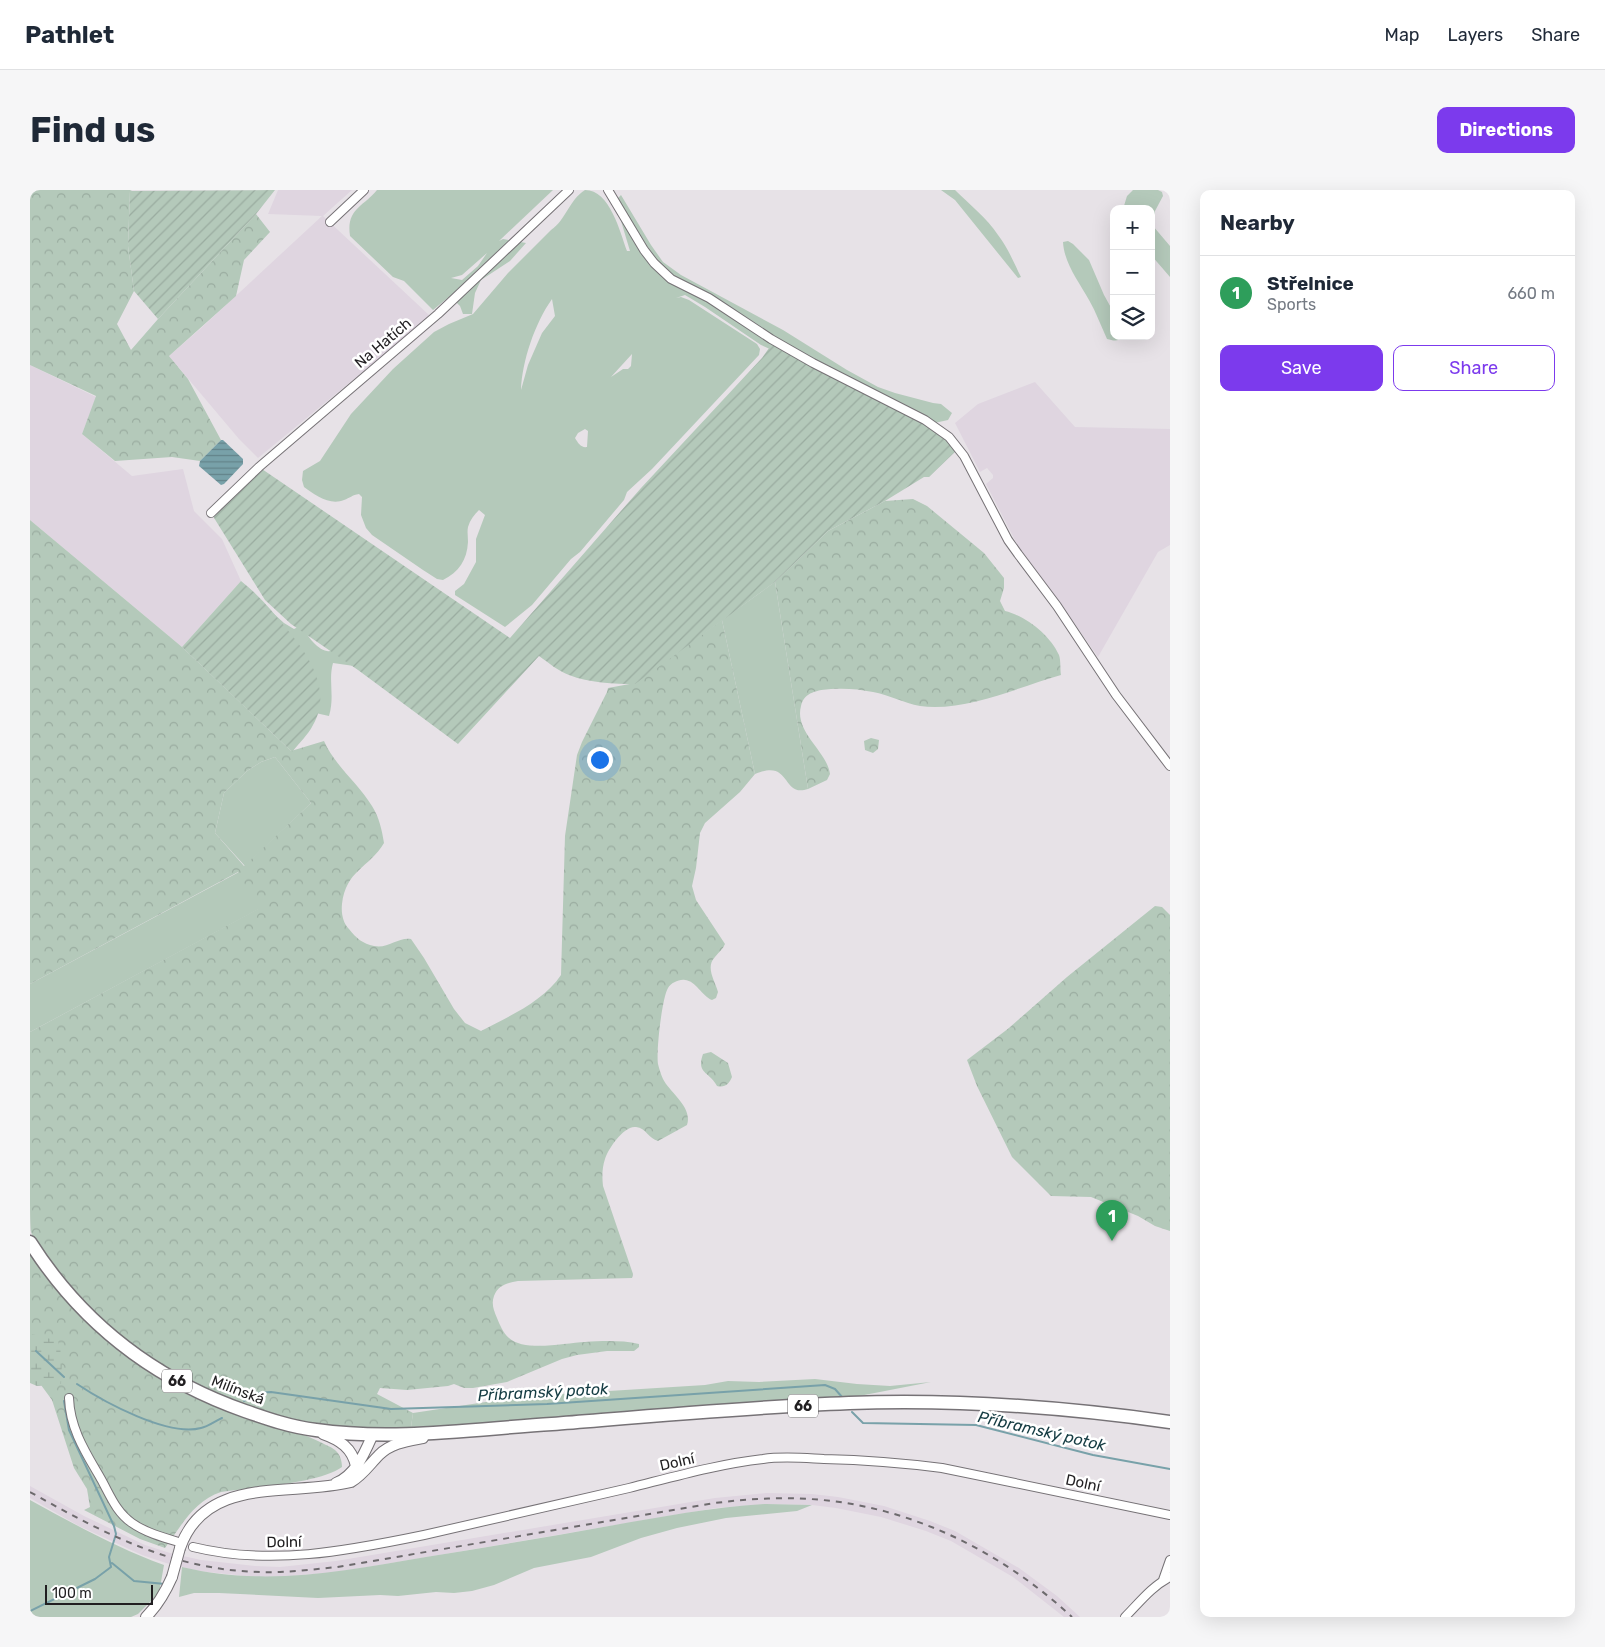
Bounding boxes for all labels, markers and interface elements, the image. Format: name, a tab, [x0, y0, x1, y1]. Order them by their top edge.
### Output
text: Pathlet	[25, 21, 114, 49]
text: Map	[1385, 24, 1420, 46]
text: Layers	[1448, 24, 1503, 46]
text: Share	[1531, 24, 1580, 46]
button: Directions	[1437, 107, 1575, 153]
text: Find us	[30, 109, 155, 151]
map controls	[1110, 205, 1155, 340]
button: +	[1110, 205, 1155, 250]
text: Nearby	[1220, 210, 1295, 235]
button: −	[1110, 250, 1155, 295]
text: Střelnice	[1267, 272, 1354, 295]
text: 1	[1232, 284, 1240, 303]
text: 660 m	[1507, 284, 1555, 303]
button: layers	[1110, 295, 1155, 340]
text: Sports	[1267, 295, 1316, 314]
street label: Na Hatích	[351, 314, 415, 372]
button: Save	[1220, 345, 1383, 391]
button: Share	[1393, 345, 1555, 391]
your location	[587, 747, 613, 773]
pin: 1	[1096, 1200, 1128, 1241]
road number: 66	[162, 1370, 192, 1392]
street label: Milínská	[209, 1372, 267, 1408]
water label: Příbramský potok	[477, 1379, 609, 1405]
road number: 66	[788, 1394, 818, 1418]
water label: Příbramský potok	[976, 1407, 1108, 1455]
street label: Dolní	[658, 1449, 698, 1475]
street label: Dolní	[1064, 1471, 1103, 1496]
street label: Dolní	[266, 1533, 303, 1551]
scale bar	[45, 1582, 152, 1605]
text: 100 m	[52, 1585, 92, 1602]

